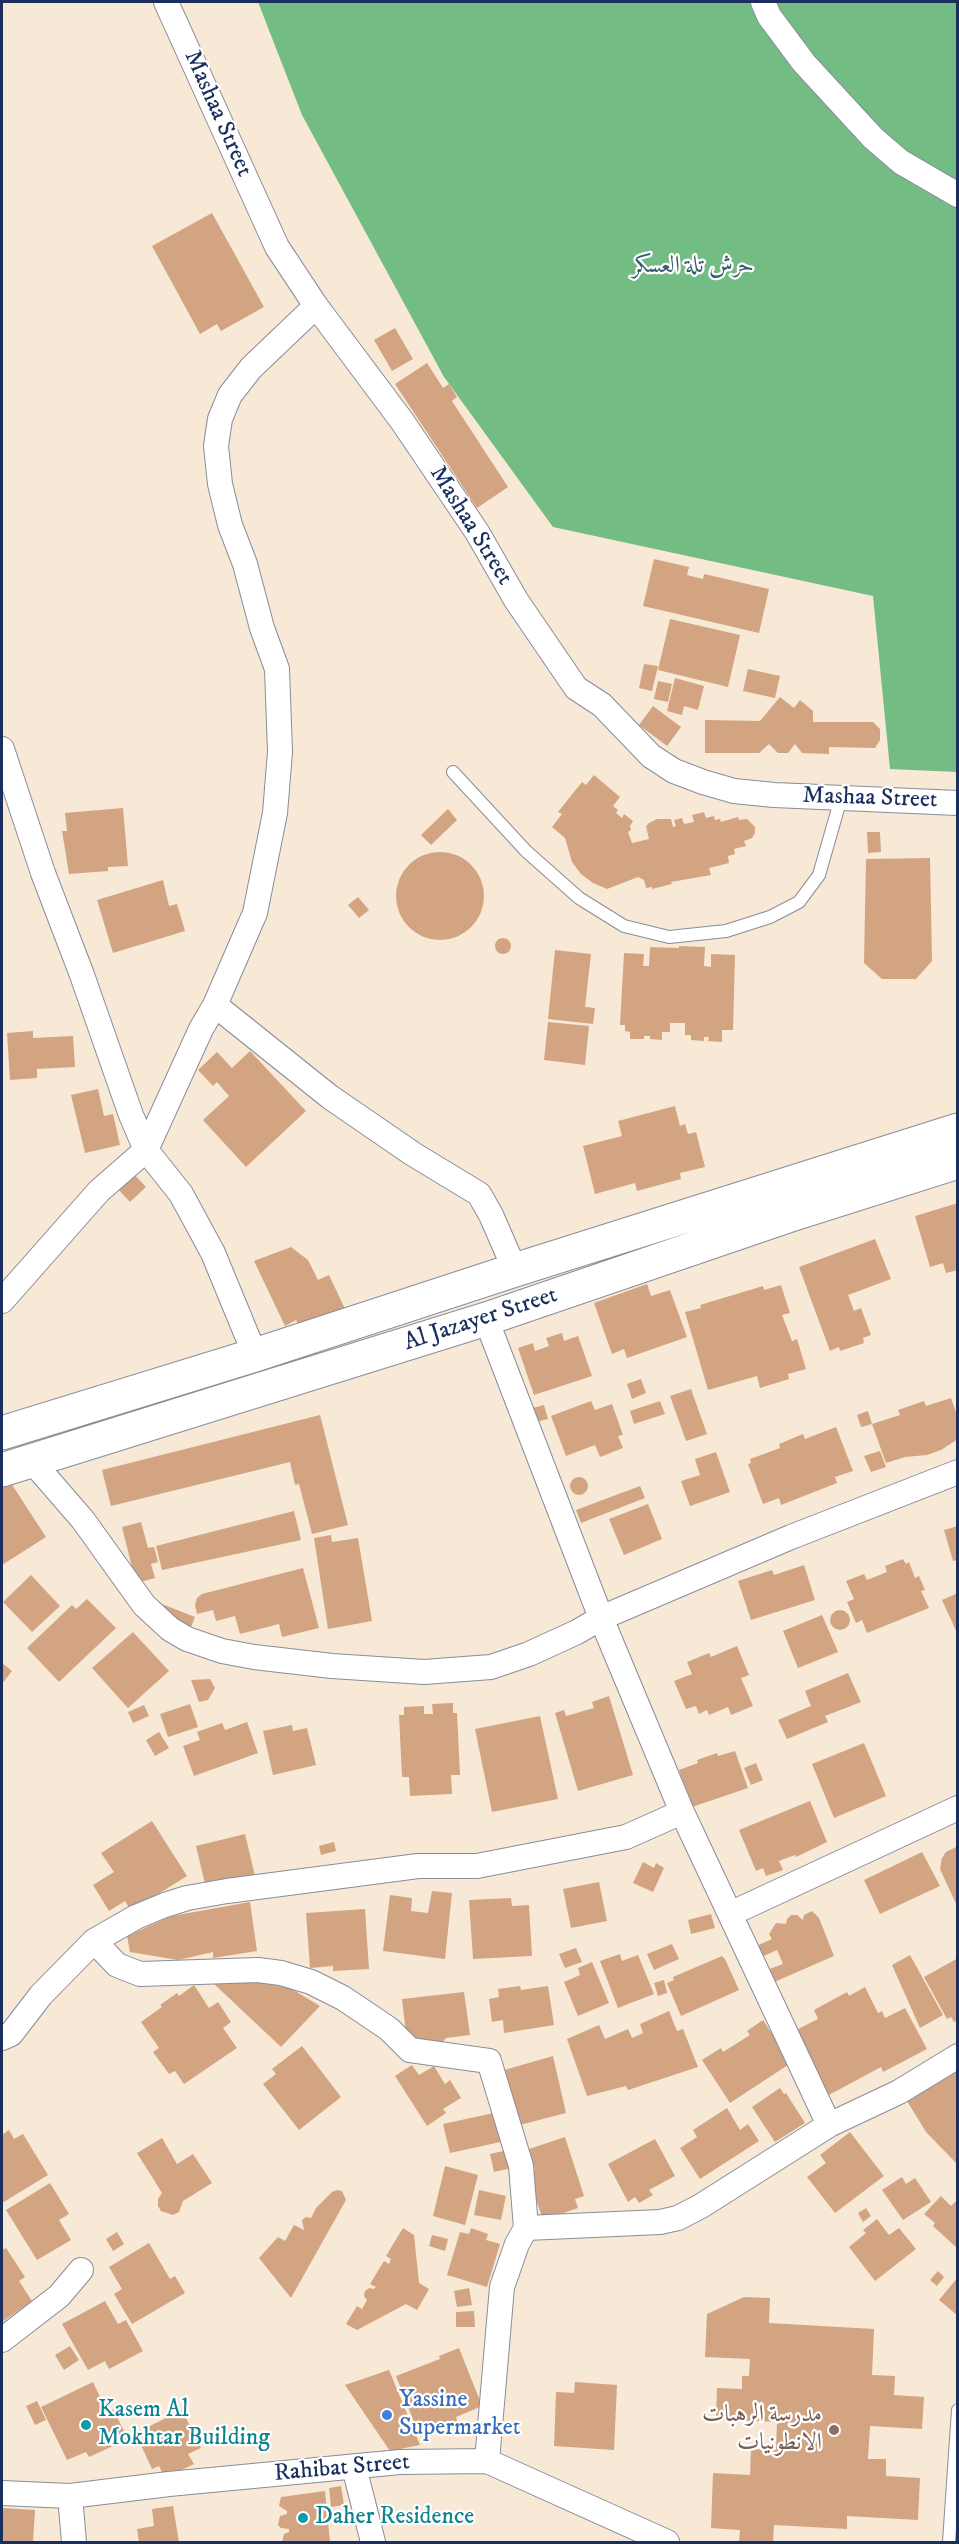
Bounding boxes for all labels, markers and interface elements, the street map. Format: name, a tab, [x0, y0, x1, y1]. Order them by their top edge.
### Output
street label: Mashaa Street	[176, 46, 258, 182]
park label: حرش تلة العسكر	[632, 253, 754, 281]
street label: Mashaa Street	[422, 461, 518, 591]
street label: Mashaa Street	[802, 782, 938, 816]
street label: Al Jazayer Street	[401, 1282, 561, 1358]
place label: Yassine Supermarket	[399, 2387, 520, 2443]
place label: Kasem Al Mokhtar Building	[98, 2397, 270, 2453]
place label: مدرسة الرهبات الانطونيات	[702, 2402, 822, 2458]
marker: Yassine Supermarket	[380, 2408, 394, 2422]
marker: Kasem Al Mokhtar Building	[79, 2418, 93, 2432]
marker: مدرسة الرهبات الانطونيات	[827, 2423, 841, 2437]
street label: Rahibat Street	[273, 2449, 411, 2489]
place label: Daher Residence	[315, 2504, 474, 2532]
marker: Daher Residence	[296, 2511, 310, 2525]

